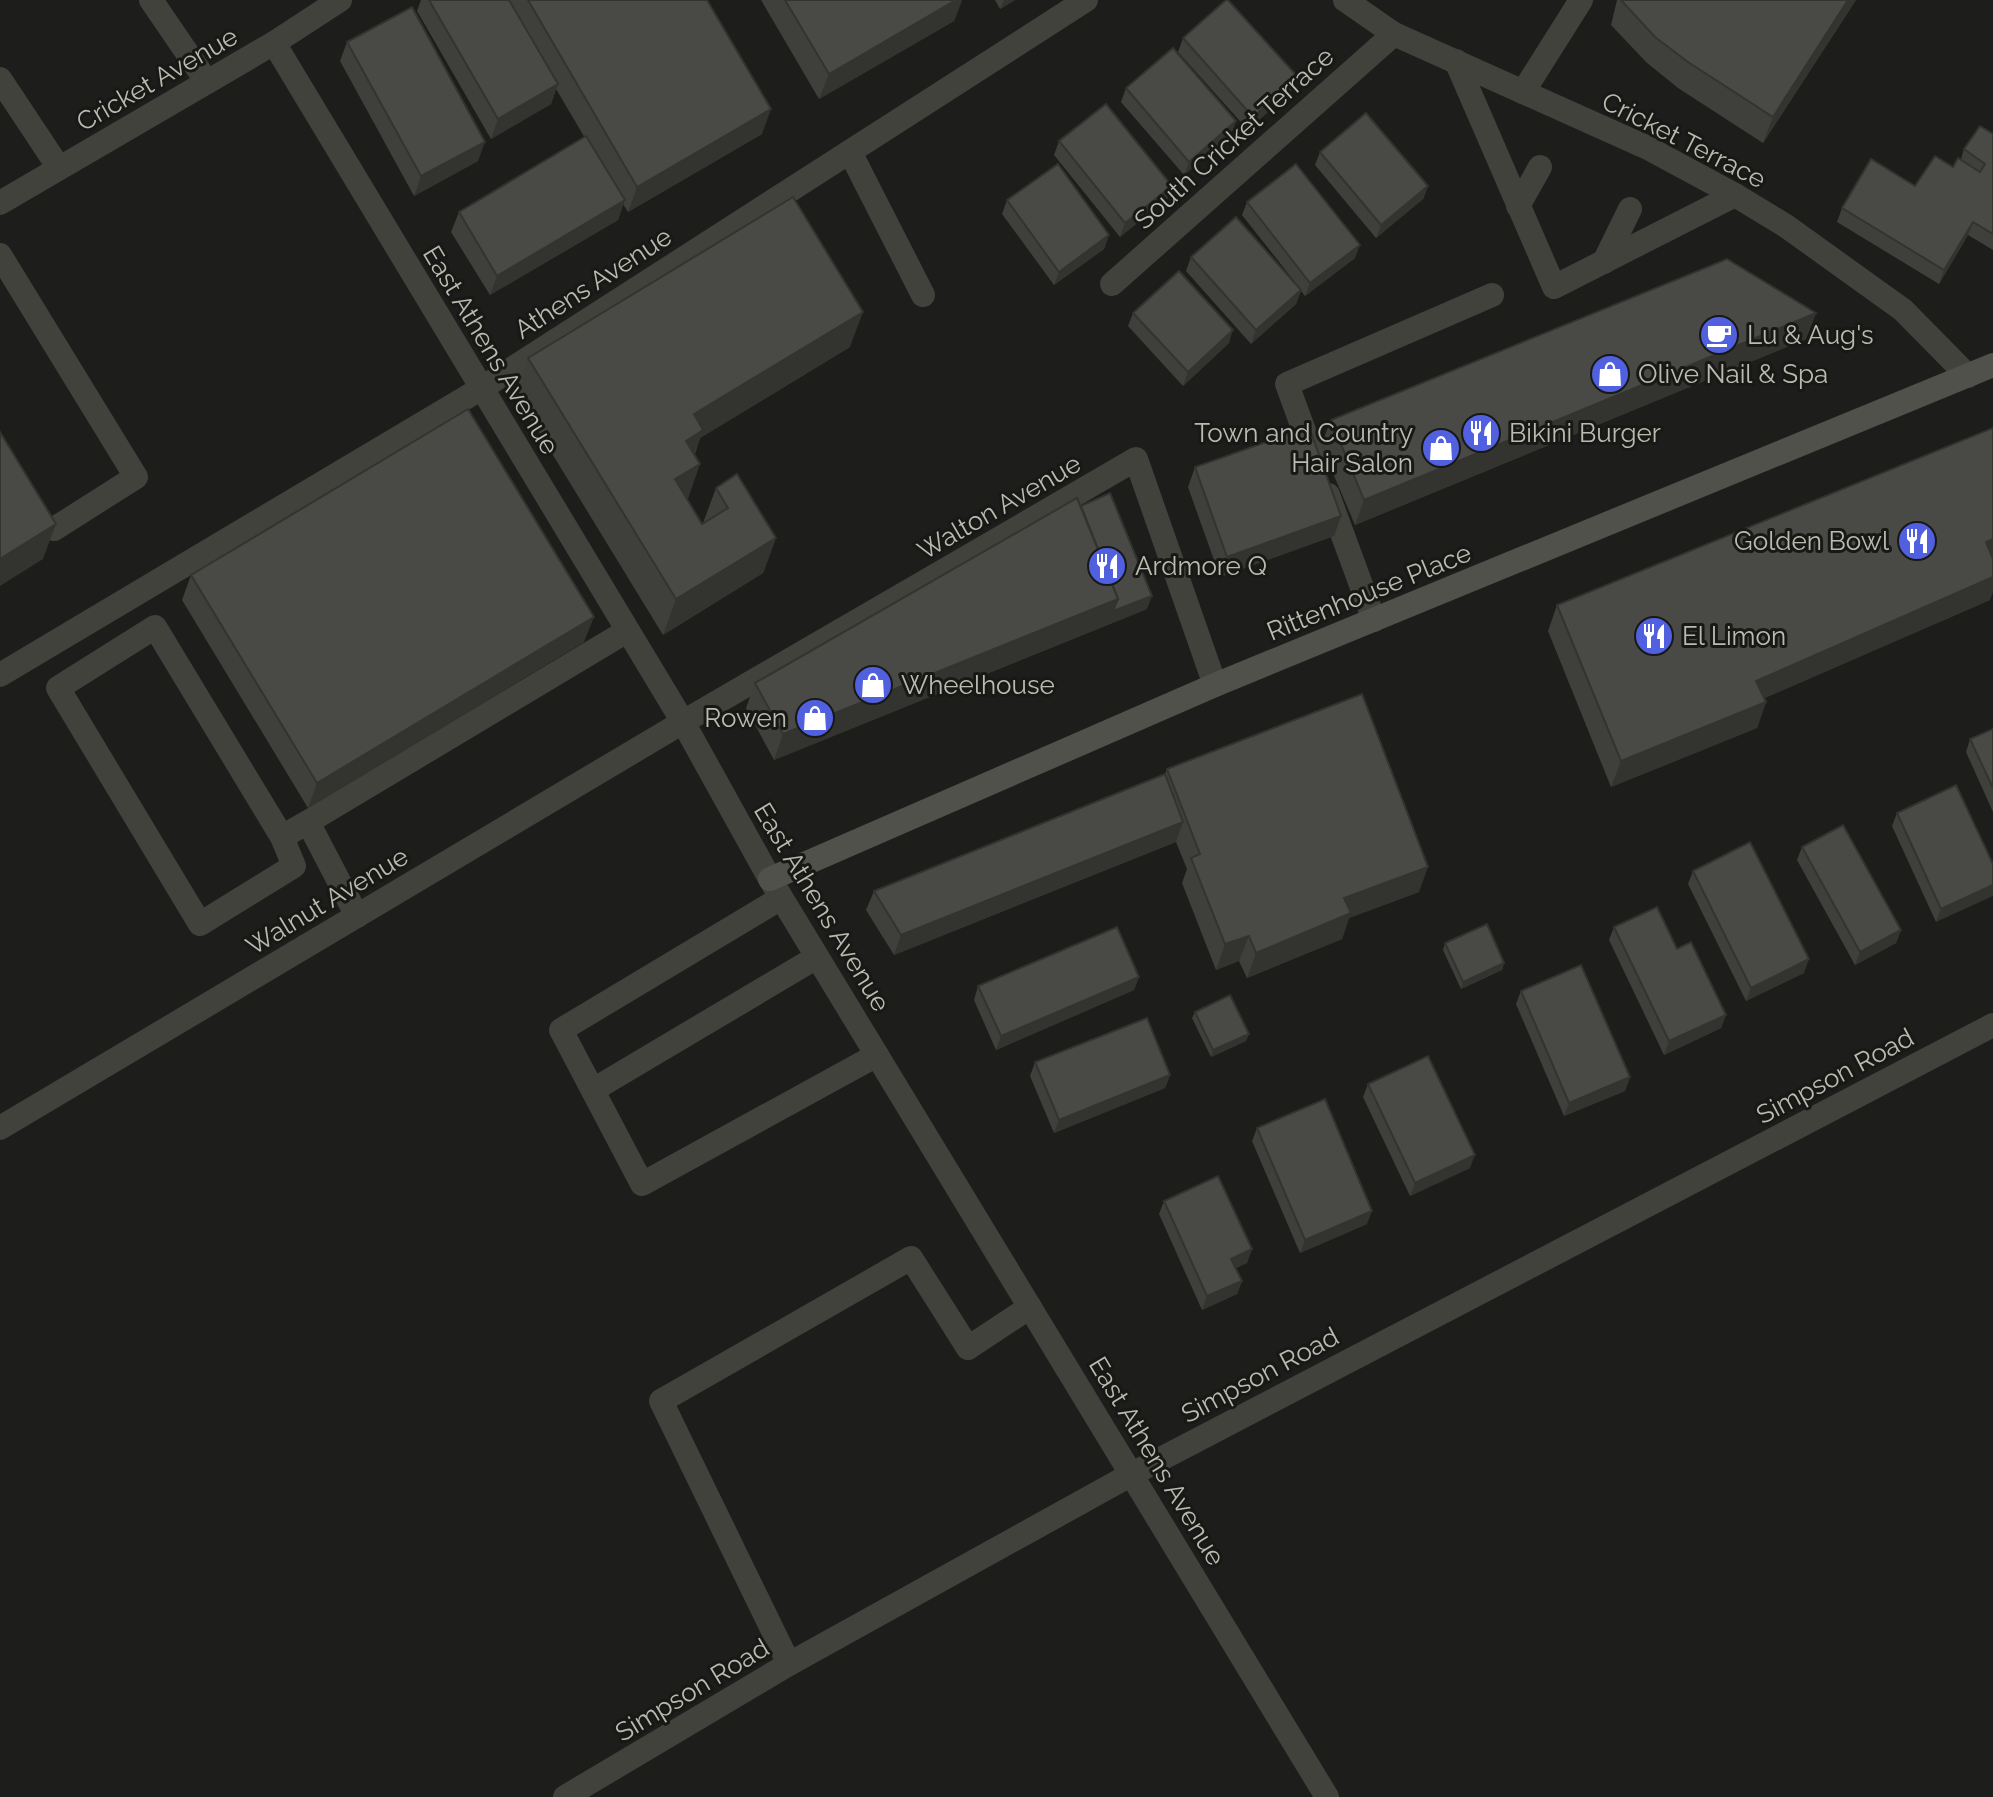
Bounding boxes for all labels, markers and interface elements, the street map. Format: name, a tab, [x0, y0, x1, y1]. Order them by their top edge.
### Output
street label: Cricket Avenue	[71, 21, 243, 137]
street label: South Cricket Terrace	[1129, 41, 1339, 235]
street label: Cricket Terrace	[1597, 86, 1771, 194]
street label: Athens Avenue	[509, 221, 677, 345]
street label: East Athens Avenue	[417, 240, 565, 460]
cafe icon: Lu & Aug's	[1698, 314, 1740, 356]
place label: Lu & Aug's	[1747, 320, 1874, 350]
shop icon: Olive Nail & Spa	[1589, 353, 1631, 395]
place label: Olive Nail & Spa	[1638, 359, 1828, 389]
restaurant icon: Bikini Burger	[1460, 412, 1502, 454]
place label: Town and Country Hair Salon	[1194, 418, 1413, 478]
place label: Bikini Burger	[1509, 418, 1661, 448]
shop icon: Town and Country Hair Salon	[1420, 427, 1462, 469]
street label: Walton Avenue	[912, 448, 1086, 566]
restaurant icon: Golden Bowl	[1896, 520, 1938, 562]
place label: Golden Bowl	[1734, 526, 1890, 556]
street label: Rittenhouse Place	[1263, 537, 1475, 647]
restaurant icon: Ardmore Q	[1086, 545, 1128, 587]
place label: Ardmore Q	[1135, 551, 1267, 581]
restaurant icon: El Limon	[1633, 615, 1675, 657]
place label: El Limon	[1682, 621, 1786, 651]
shop icon: Wheelhouse	[852, 664, 894, 706]
place label: Wheelhouse	[901, 670, 1055, 700]
shop icon: Rowen	[794, 697, 836, 739]
place label: Rowen	[704, 703, 787, 733]
street label: East Athens Avenue	[748, 797, 896, 1017]
street label: Walnut Avenue	[241, 841, 413, 961]
street label: Simpson Road	[1751, 1022, 1919, 1130]
street label: Simpson Road	[1176, 1321, 1344, 1429]
street label: East Athens Avenue	[1083, 1351, 1231, 1571]
street label: Simpson Road	[610, 1632, 774, 1748]

